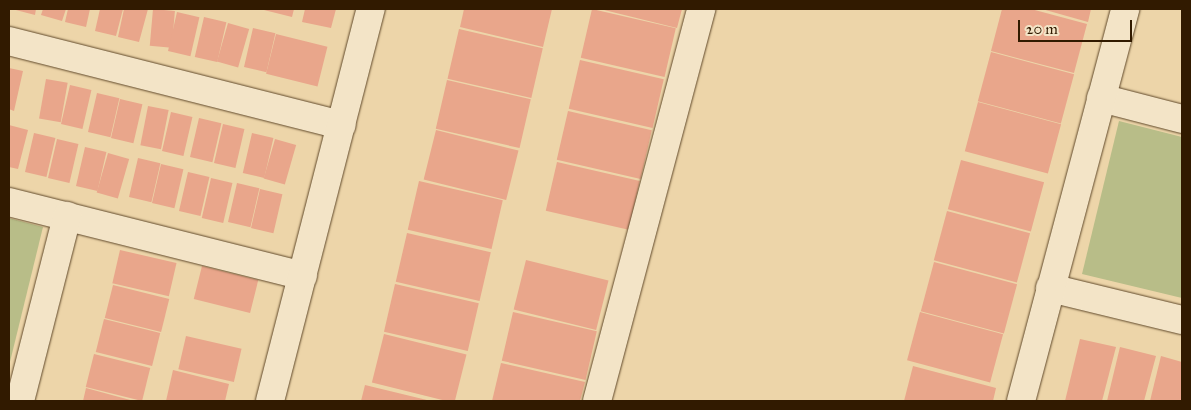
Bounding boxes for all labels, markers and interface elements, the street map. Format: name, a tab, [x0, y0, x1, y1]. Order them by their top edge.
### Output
scale bar	[1021, 10, 1135, 42]
text: 20 m	[1026, 20, 1058, 38]

